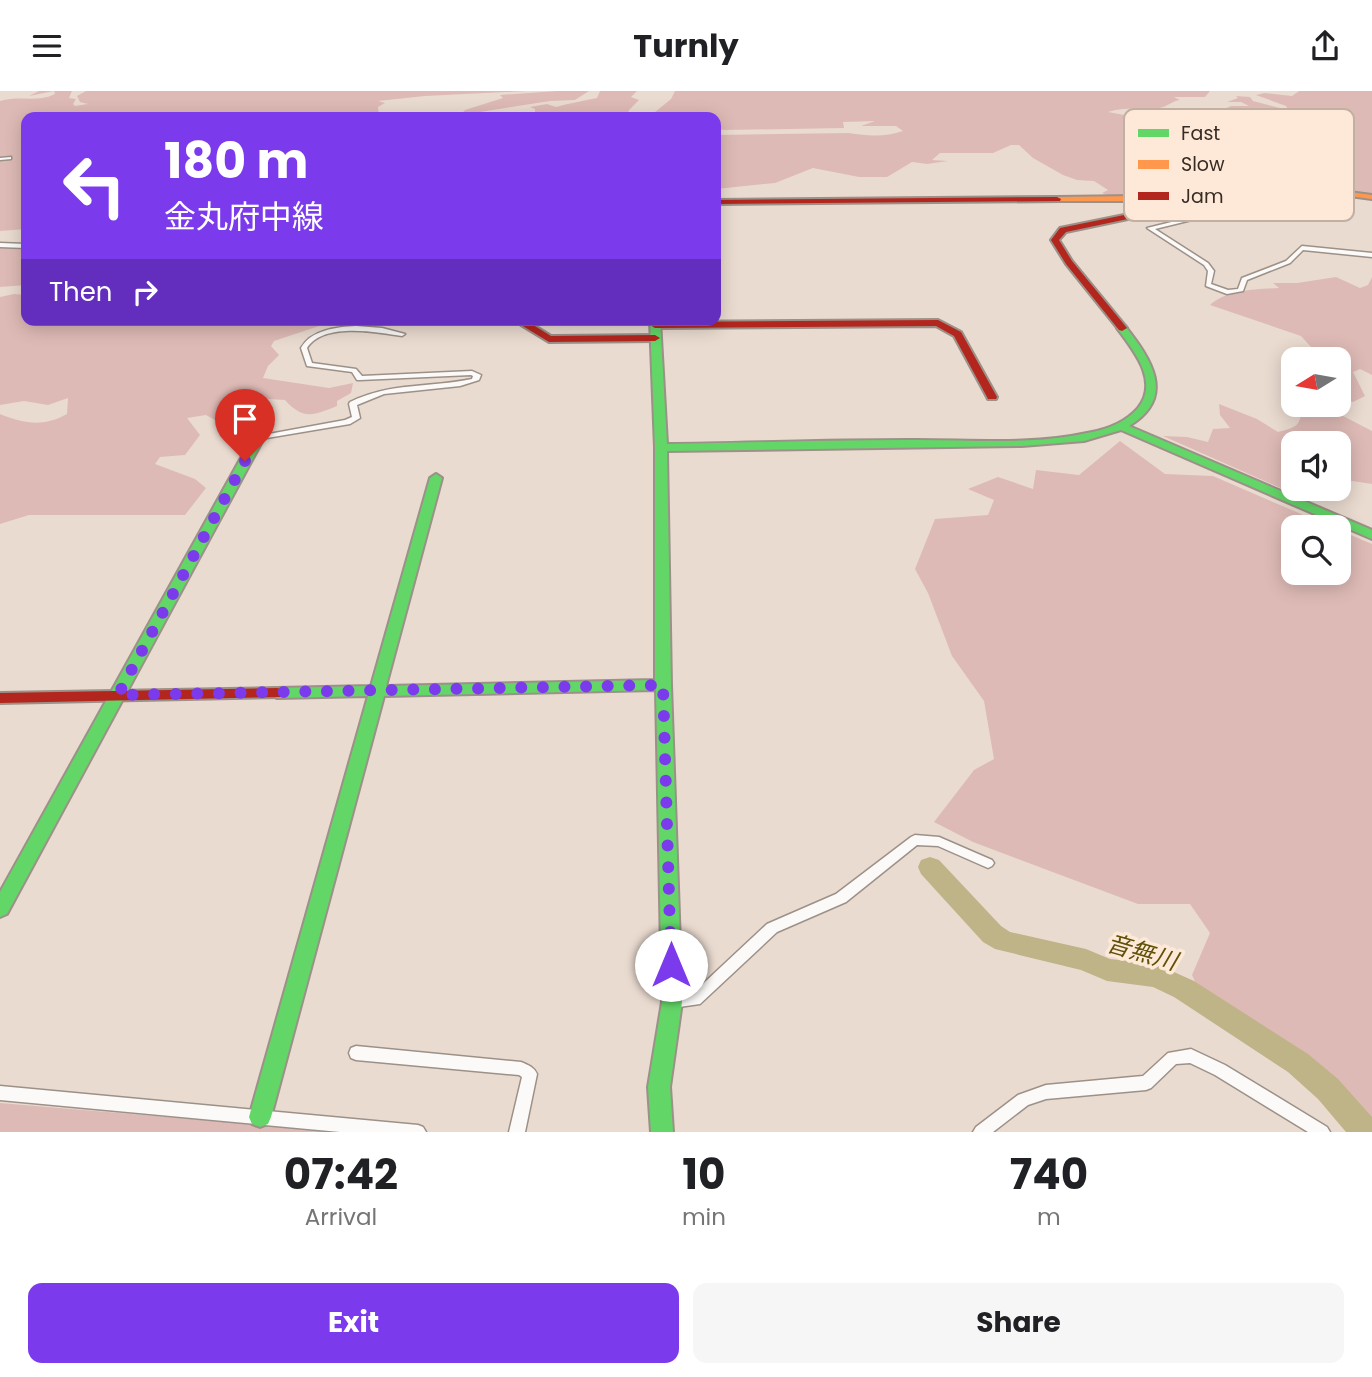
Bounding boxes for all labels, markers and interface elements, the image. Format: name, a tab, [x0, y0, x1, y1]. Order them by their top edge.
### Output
text: Turnly	[633, 23, 739, 68]
icon: menu	[28, 27, 66, 65]
icon: share	[1306, 27, 1344, 65]
legend	[1124, 109, 1354, 221]
text: Fast	[1181, 120, 1220, 147]
text: 180 m	[164, 127, 308, 195]
icon: left	[49, 140, 140, 231]
text: Slow	[1181, 151, 1225, 178]
text: Jam	[1181, 183, 1223, 210]
text: 金丸府中線	[164, 194, 324, 239]
icon: right	[126, 273, 164, 311]
text: Then	[49, 274, 112, 310]
north arrow	[1281, 347, 1351, 417]
map controls	[1281, 347, 1351, 585]
pin	[215, 389, 275, 461]
icon: arrive	[226, 400, 264, 438]
button: sound	[1281, 431, 1351, 501]
button: search	[1281, 515, 1351, 585]
water label: 音無川	[1103, 926, 1184, 979]
position arrow	[634, 928, 708, 1002]
text: 07:42	[284, 1145, 398, 1204]
text: 10	[682, 1145, 726, 1204]
text: 740	[1010, 1145, 1088, 1204]
text: Arrival	[305, 1201, 377, 1233]
text: min	[682, 1201, 726, 1233]
text: m	[1037, 1201, 1061, 1233]
button: Exit	[28, 1283, 679, 1363]
button: Share	[693, 1283, 1344, 1363]

